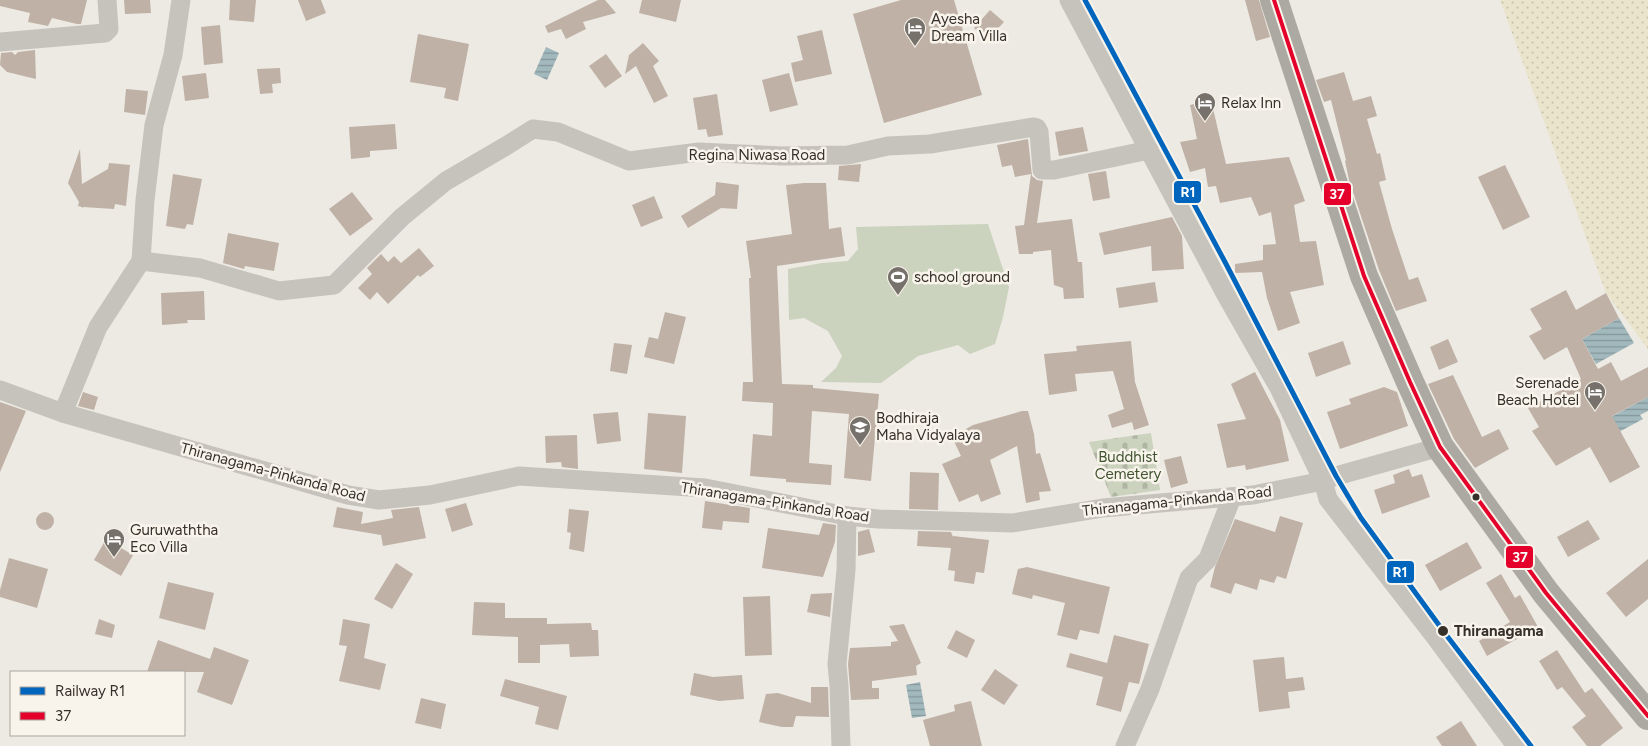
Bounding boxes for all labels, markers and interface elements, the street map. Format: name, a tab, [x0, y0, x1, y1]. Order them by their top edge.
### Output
place label: Ayesha Dream Villa	[931, 10, 1007, 45]
hotel icon: Ayesha Dream Villa	[903, 16, 927, 47]
hotel icon: Relax Inn	[1193, 91, 1217, 122]
place label: Relax Inn	[1221, 94, 1281, 112]
street label: Regina Niwasa Road	[689, 146, 825, 164]
line badge: R1	[1173, 180, 1202, 204]
line badge: 37	[1323, 182, 1352, 206]
text: R1	[1181, 184, 1195, 201]
text: 37	[1329, 186, 1345, 203]
sports icon: school ground	[886, 265, 910, 296]
place label: school ground	[914, 268, 1010, 286]
place label: Serenade Beach Hotel	[1497, 374, 1579, 409]
hotel icon: Serenade Beach Hotel	[1583, 380, 1607, 411]
place label: Bodhiraja Maha Vidyalaya	[876, 409, 980, 444]
school or university icon: Bodhiraja Maha Vidyalaya	[848, 415, 872, 446]
street label: Thiranagama-Pinkanda Road	[179, 439, 367, 505]
park label: Buddhist Cemetery	[1095, 448, 1161, 483]
street label: Thiranagama-Pinkanda Road	[680, 478, 870, 526]
street label: Thiranagama-Pinkanda Road	[1081, 482, 1273, 520]
unlabelled marker	[1471, 492, 1481, 502]
place label: Guruwaththa Eco Villa	[130, 521, 218, 556]
hotel icon: Guruwaththa Eco Villa	[102, 527, 126, 558]
line badge: 37	[1505, 545, 1534, 569]
text: 37	[1512, 549, 1528, 566]
line badge: R1	[1386, 560, 1415, 584]
text: R1	[1393, 564, 1407, 581]
place label: Thiranagama	[1454, 622, 1544, 640]
marker: Thiranagama	[1436, 624, 1450, 638]
legend	[10, 671, 185, 736]
text: Railway R1	[55, 682, 125, 700]
text: 37	[55, 707, 71, 725]

